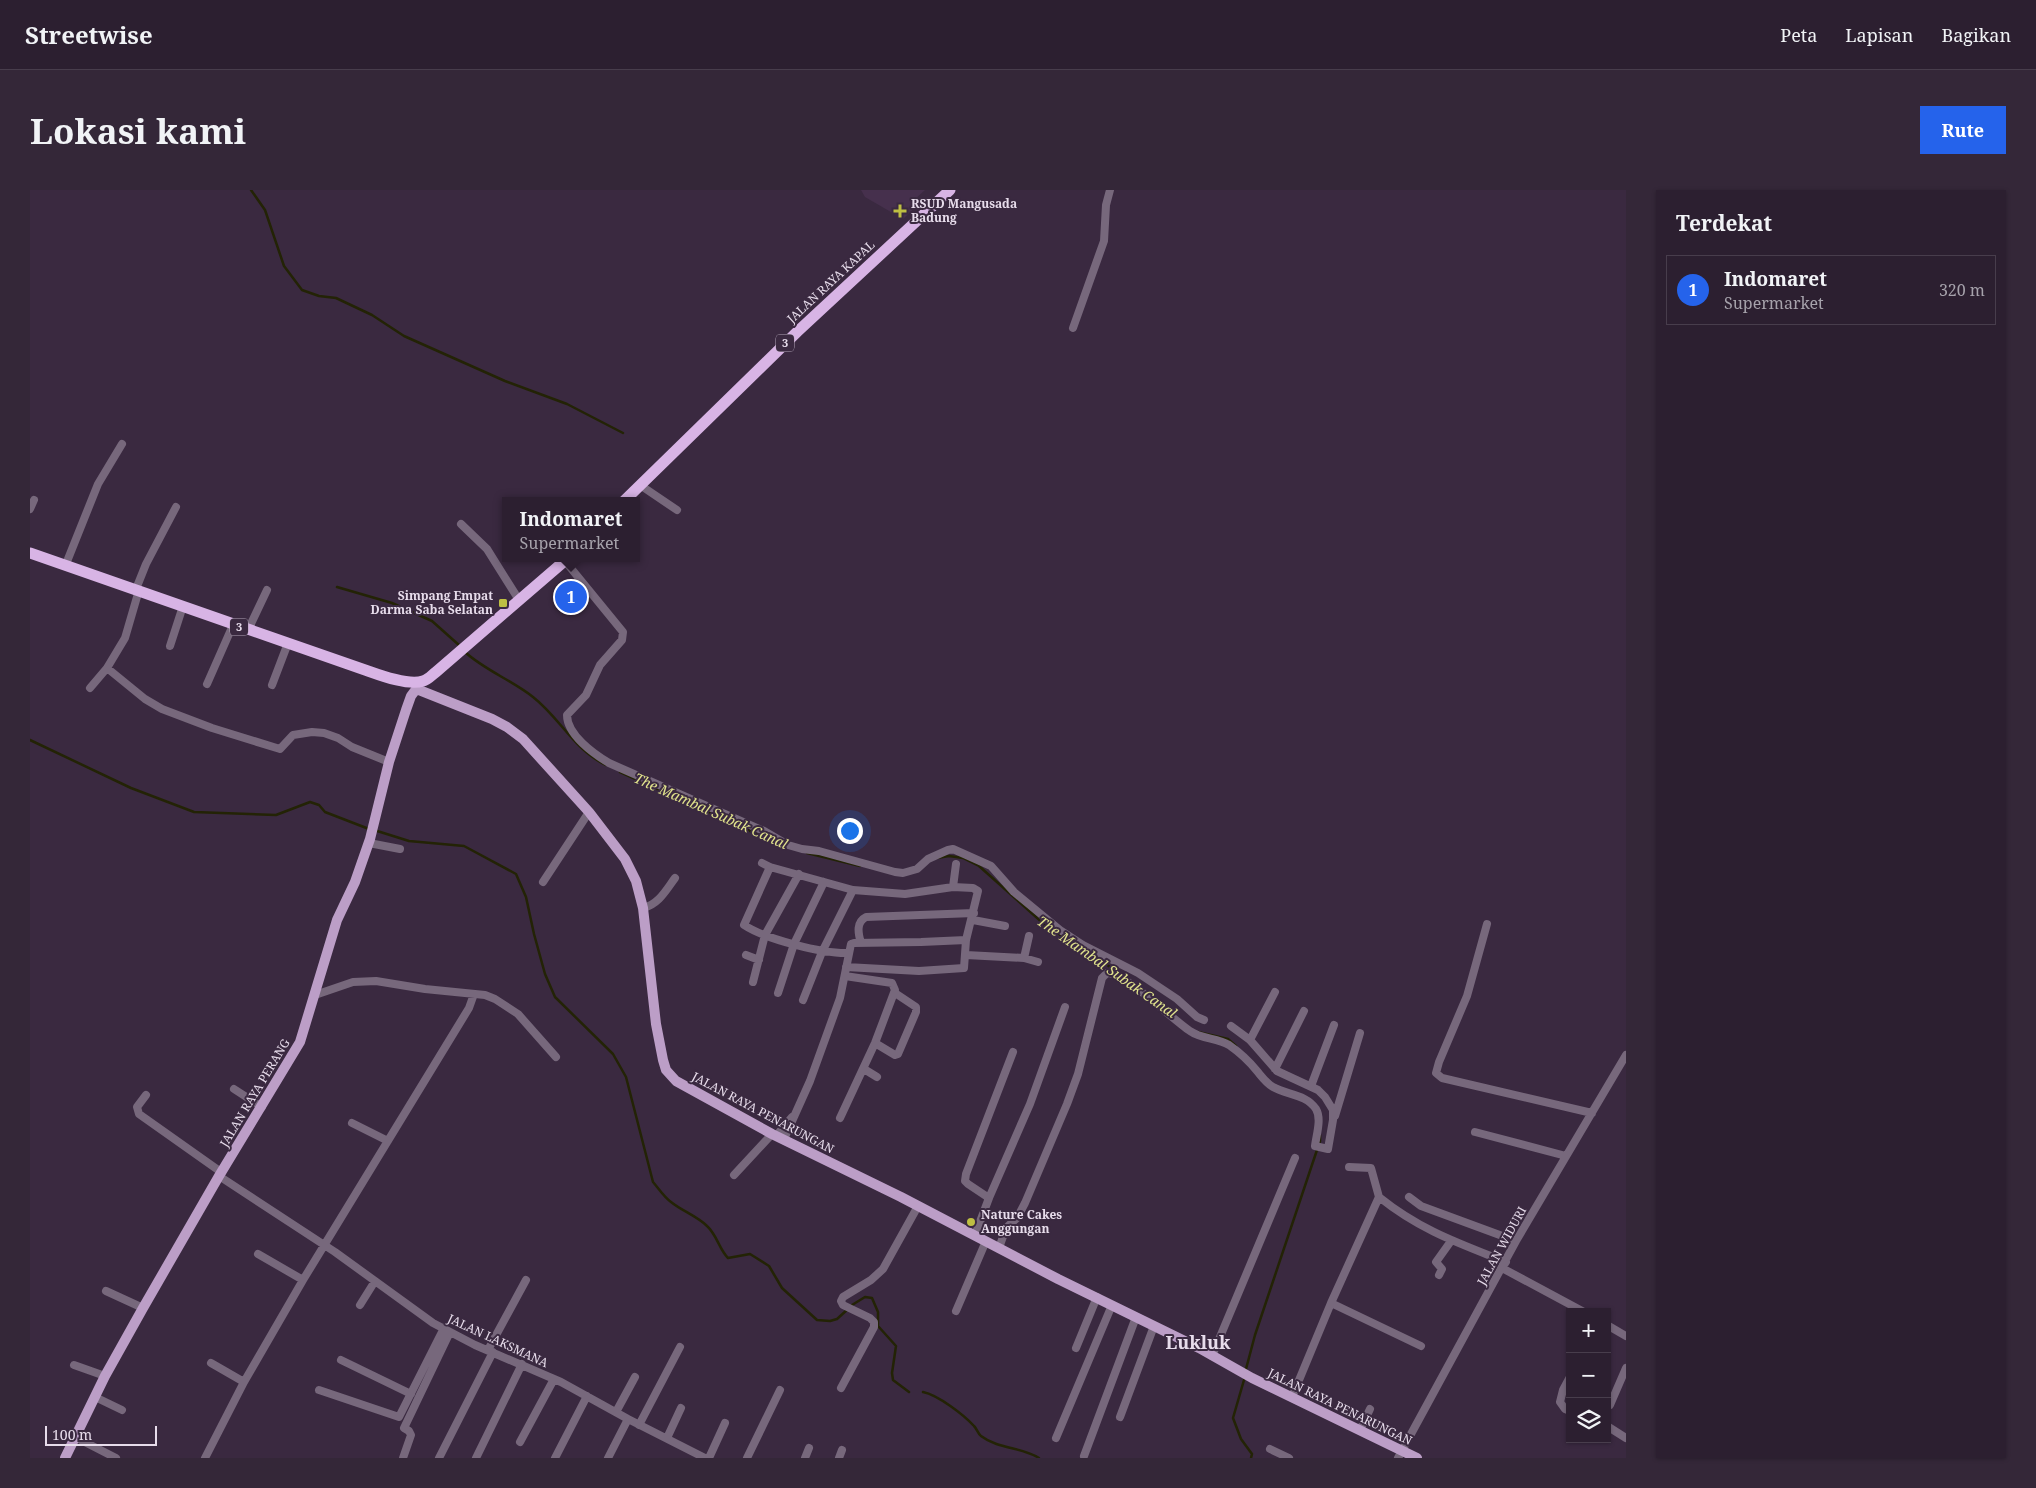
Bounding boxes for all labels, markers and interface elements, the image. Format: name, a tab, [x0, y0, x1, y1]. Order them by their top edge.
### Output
text: Streetwise	[25, 18, 153, 51]
text: Peta	[1780, 23, 1817, 47]
text: Lapisan	[1845, 23, 1913, 47]
text: Bagikan	[1941, 23, 2011, 47]
button: Rute	[1920, 106, 2006, 154]
text: Lokasi kami	[30, 107, 246, 154]
place label: RSUD Mangusada Badung	[911, 195, 1017, 226]
marker: RSUD Mangusada Badung	[893, 204, 907, 218]
text: Terdekat	[1676, 209, 1772, 237]
street label: JALAN RAYA KAPAL	[782, 236, 878, 327]
text: Indomaret	[1724, 266, 1827, 292]
text: 1	[1688, 279, 1698, 301]
text: 320 m	[1939, 279, 1985, 301]
text: Supermarket	[1724, 292, 1824, 314]
road number: 3	[776, 334, 794, 352]
popup	[502, 497, 640, 562]
text: Indomaret	[520, 506, 622, 532]
text: Supermarket	[520, 532, 619, 554]
pin: 1	[555, 578, 587, 616]
place label: Simpang Empat Darma Saba Selatan	[371, 587, 493, 618]
marker: Simpang Empat Darma Saba Selatan	[497, 597, 509, 609]
road number: 3	[230, 618, 248, 636]
water label: The Mambal Subak Canal	[631, 768, 792, 853]
your location	[837, 818, 863, 844]
water label: The Mambal Subak Canal	[1034, 911, 1181, 1023]
street label: JALAN RAYA PERANG	[215, 1035, 294, 1151]
street label: JALAN RAYA PENARUNGAN	[688, 1067, 837, 1157]
street label: JALAN WIDURI	[1472, 1203, 1530, 1289]
place label: Nature Cakes Anggungan	[981, 1206, 1062, 1237]
marker: Nature Cakes Anggungan	[965, 1216, 977, 1228]
map controls	[1566, 1308, 1611, 1443]
button: +	[1566, 1308, 1611, 1353]
street label: JALAN LAKSMANA	[444, 1309, 552, 1372]
district label: Lukluk	[1165, 1330, 1231, 1354]
button: −	[1566, 1353, 1611, 1398]
street label: JALAN RAYA PENARUNGAN	[1264, 1364, 1415, 1449]
button: layers	[1566, 1398, 1611, 1443]
scale bar	[45, 1423, 158, 1446]
text: 100 m	[52, 1425, 92, 1444]

